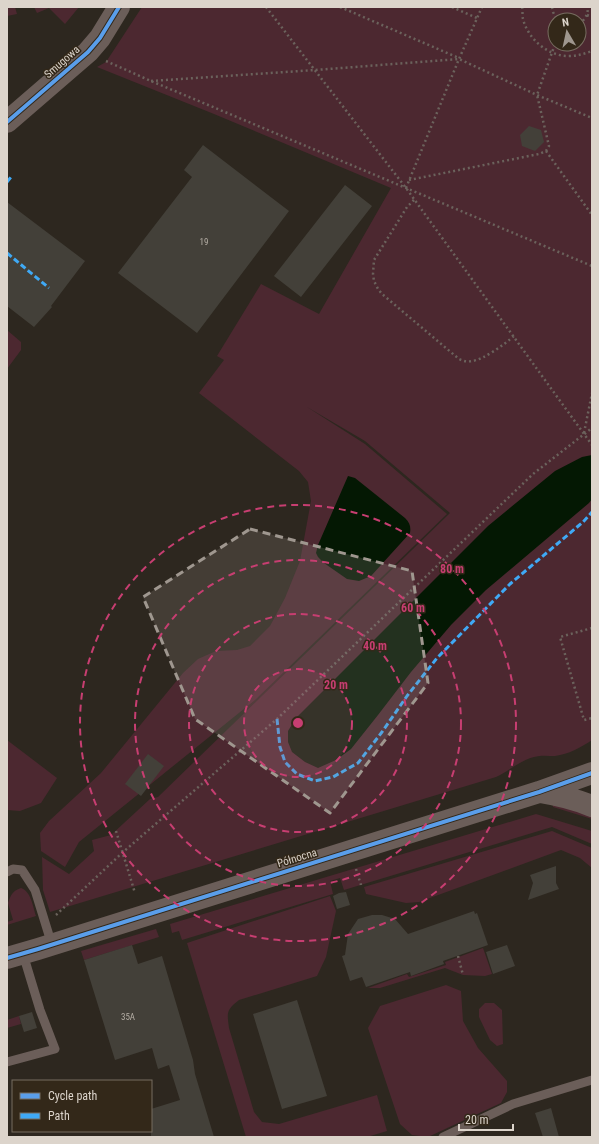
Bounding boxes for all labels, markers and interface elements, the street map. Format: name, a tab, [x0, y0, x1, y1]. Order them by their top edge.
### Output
north arrow	[547, 12, 587, 52]
text: N	[561, 16, 570, 30]
street label: Smugowa	[42, 43, 82, 81]
house number: 19	[200, 237, 208, 247]
text: 80 m	[440, 562, 464, 576]
text: 60 m	[401, 601, 425, 615]
text: 40 m	[363, 639, 387, 653]
text: 20 m	[324, 678, 348, 692]
centre of rings	[291, 716, 305, 730]
street label: Północna	[276, 846, 318, 870]
house number: 35A	[121, 1012, 135, 1022]
legend	[12, 1080, 152, 1132]
text: Cycle path	[48, 1089, 98, 1103]
scale bar	[459, 1106, 513, 1132]
text: Path	[48, 1109, 70, 1123]
text: 20 m	[465, 1113, 489, 1127]

